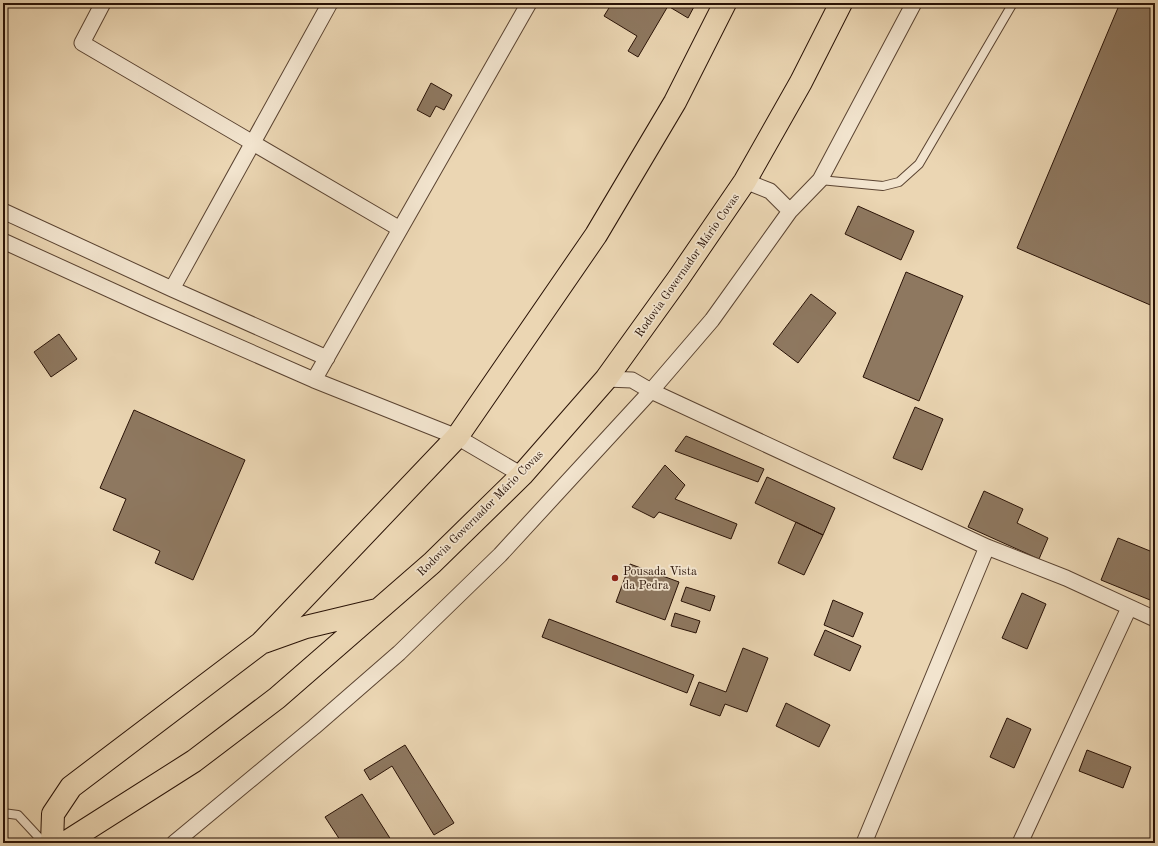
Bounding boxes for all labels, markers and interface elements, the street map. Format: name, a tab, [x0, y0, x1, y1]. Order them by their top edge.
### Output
street label: Rodovia Governador Mário Covas	[633, 192, 742, 340]
street label: Rodovia Governador Mário Covas	[416, 449, 546, 579]
place label: Pousada Vista da Pedra	[623, 566, 697, 592]
marker: Pousada Vista da Pedra	[610, 573, 620, 583]

